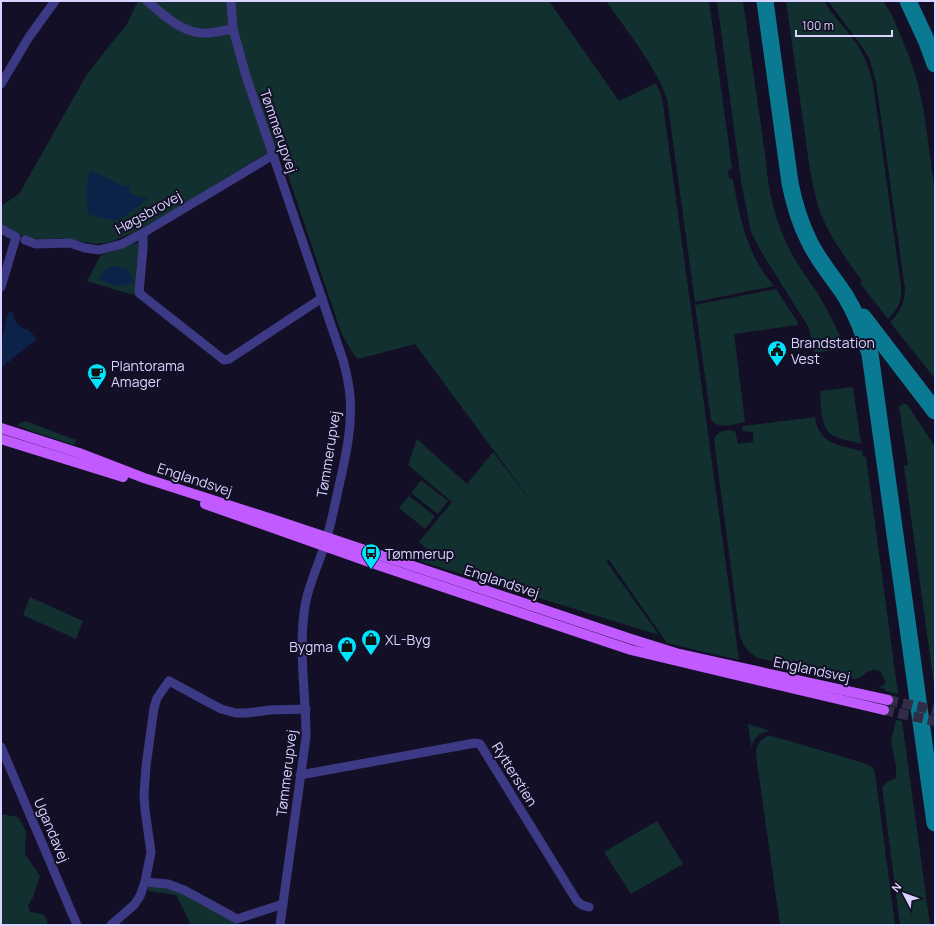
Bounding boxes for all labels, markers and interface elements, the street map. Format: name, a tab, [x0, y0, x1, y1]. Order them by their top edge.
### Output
scale bar	[796, 12, 892, 38]
text: 100 m	[802, 17, 834, 34]
street label: Tømmerupvej	[256, 87, 302, 175]
street label: Høgsbrovej	[111, 186, 185, 238]
place label: Brandstation Vest	[791, 333, 875, 368]
public building icon: Brandstation Vest	[766, 339, 788, 367]
place label: Plantorama Amager	[111, 356, 185, 391]
cafe icon: Plantorama Amager	[86, 362, 108, 390]
street label: Tømmerupvej	[312, 409, 344, 499]
street label: Englandsvej	[155, 458, 235, 500]
bus stop icon: Tømmerup	[360, 542, 382, 570]
place label: Tømmerup	[385, 544, 454, 563]
street label: Englandsvej	[462, 560, 542, 602]
shop icon: XL-Byg	[360, 628, 382, 656]
place label: XL-Byg	[385, 630, 431, 649]
shop icon: Bygma	[336, 635, 358, 663]
place label: Bygma	[289, 637, 333, 656]
street label: Englandsvej	[772, 652, 852, 686]
street label: Tømmerupvej	[271, 729, 301, 817]
street label: Rytterstien	[488, 738, 542, 810]
street label: Ugandavej	[30, 795, 74, 865]
north arrow	[884, 874, 924, 914]
text: N	[888, 879, 904, 895]

